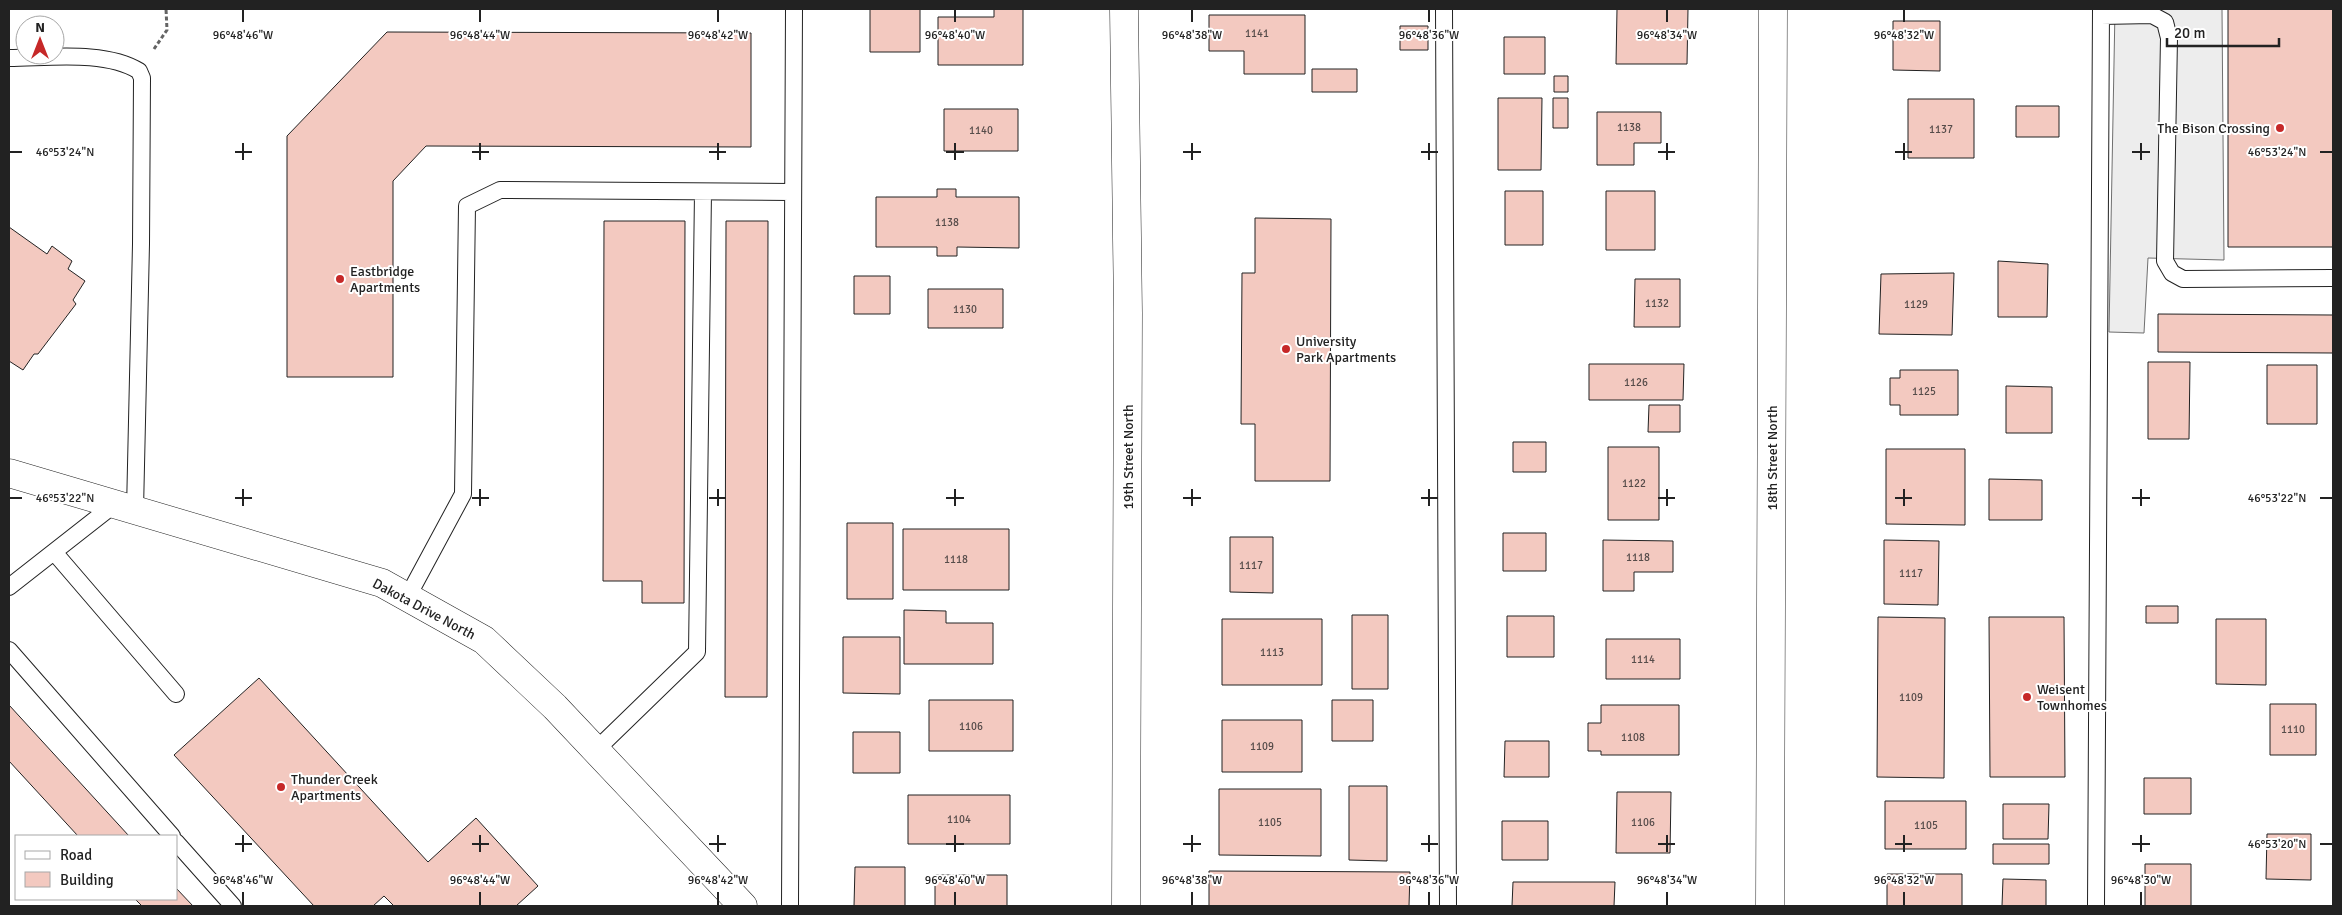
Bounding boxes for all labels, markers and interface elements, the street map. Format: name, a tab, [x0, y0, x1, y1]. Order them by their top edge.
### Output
north arrow	[15, 15, 65, 65]
scale bar	[2167, 15, 2280, 47]
text: N	[35, 19, 45, 36]
text: 20 m	[2174, 24, 2205, 42]
house number: 1141	[1245, 27, 1269, 40]
text: 96°48'46"W	[213, 28, 273, 43]
text: 96°48'44"W	[450, 28, 510, 43]
text: 96°48'42"W	[688, 28, 748, 43]
text: 96°48'40"W	[925, 28, 985, 43]
text: 96°48'38"W	[1162, 28, 1222, 43]
text: 96°48'36"W	[1399, 28, 1459, 43]
text: 96°48'34"W	[1637, 28, 1697, 43]
text: 96°48'32"W	[1874, 28, 1934, 43]
place label: The Bison Crossing	[2157, 120, 2270, 137]
house number: 1138	[1617, 121, 1641, 134]
marker: The Bison Crossing	[2274, 122, 2286, 134]
house number: 1137	[1929, 123, 1953, 136]
house number: 1140	[969, 124, 993, 137]
text: 46°53'24"N	[36, 145, 94, 160]
text: 46°53'24"N	[2248, 145, 2306, 160]
house number: 1138	[935, 216, 959, 229]
place label: Eastbridge Apartments	[350, 263, 420, 296]
marker: Eastbridge Apartments	[334, 273, 346, 285]
house number: 1132	[1645, 297, 1669, 310]
house number: 1129	[1904, 298, 1928, 311]
house number: 1130	[953, 303, 977, 316]
place label: University Park Apartments	[1296, 333, 1396, 366]
marker: University Park Apartments	[1280, 343, 1292, 355]
house number: 1126	[1624, 376, 1648, 389]
house number: 1125	[1912, 385, 1936, 398]
street label: 19th Street North	[1120, 404, 1137, 510]
street label: 18th Street North	[1764, 405, 1781, 511]
house number: 1122	[1622, 477, 1646, 490]
text: 46°53'22"N	[36, 491, 94, 506]
text: 46°53'22"N	[2248, 491, 2306, 506]
house number: 1118	[1626, 551, 1650, 564]
house number: 1118	[944, 553, 968, 566]
house number: 1117	[1239, 559, 1263, 572]
house number: 1117	[1899, 567, 1923, 580]
street label: Dakota Drive North	[370, 575, 478, 643]
house number: 1113	[1260, 646, 1284, 659]
house number: 1114	[1631, 653, 1655, 666]
place label: Weisent Townhomes	[2037, 681, 2107, 714]
house number: 1109	[1899, 691, 1923, 704]
marker: Weisent Townhomes	[2021, 691, 2033, 703]
house number: 1106	[959, 720, 983, 733]
house number: 1110	[2281, 723, 2305, 736]
house number: 1108	[1621, 731, 1645, 744]
house number: 1109	[1250, 740, 1274, 753]
place label: Thunder Creek Apartments	[291, 771, 378, 804]
marker: Thunder Creek Apartments	[275, 781, 287, 793]
house number: 1104	[947, 813, 971, 826]
house number: 1105	[1258, 816, 1282, 829]
house number: 1106	[1631, 816, 1655, 829]
house number: 1105	[1914, 819, 1938, 832]
legend	[15, 835, 178, 900]
text: 46°53'20"N	[2248, 837, 2306, 852]
text: Road	[60, 846, 92, 864]
text: Building	[60, 871, 114, 889]
text: 96°48'46"W	[213, 873, 273, 888]
text: 96°48'44"W	[450, 873, 510, 888]
text: 96°48'42"W	[688, 873, 748, 888]
text: 96°48'40"W	[925, 873, 985, 888]
text: 96°48'38"W	[1162, 873, 1222, 888]
text: 96°48'36"W	[1399, 873, 1459, 888]
text: 96°48'34"W	[1637, 873, 1697, 888]
text: 96°48'32"W	[1874, 873, 1934, 888]
text: 96°48'30"W	[2111, 873, 2171, 888]

